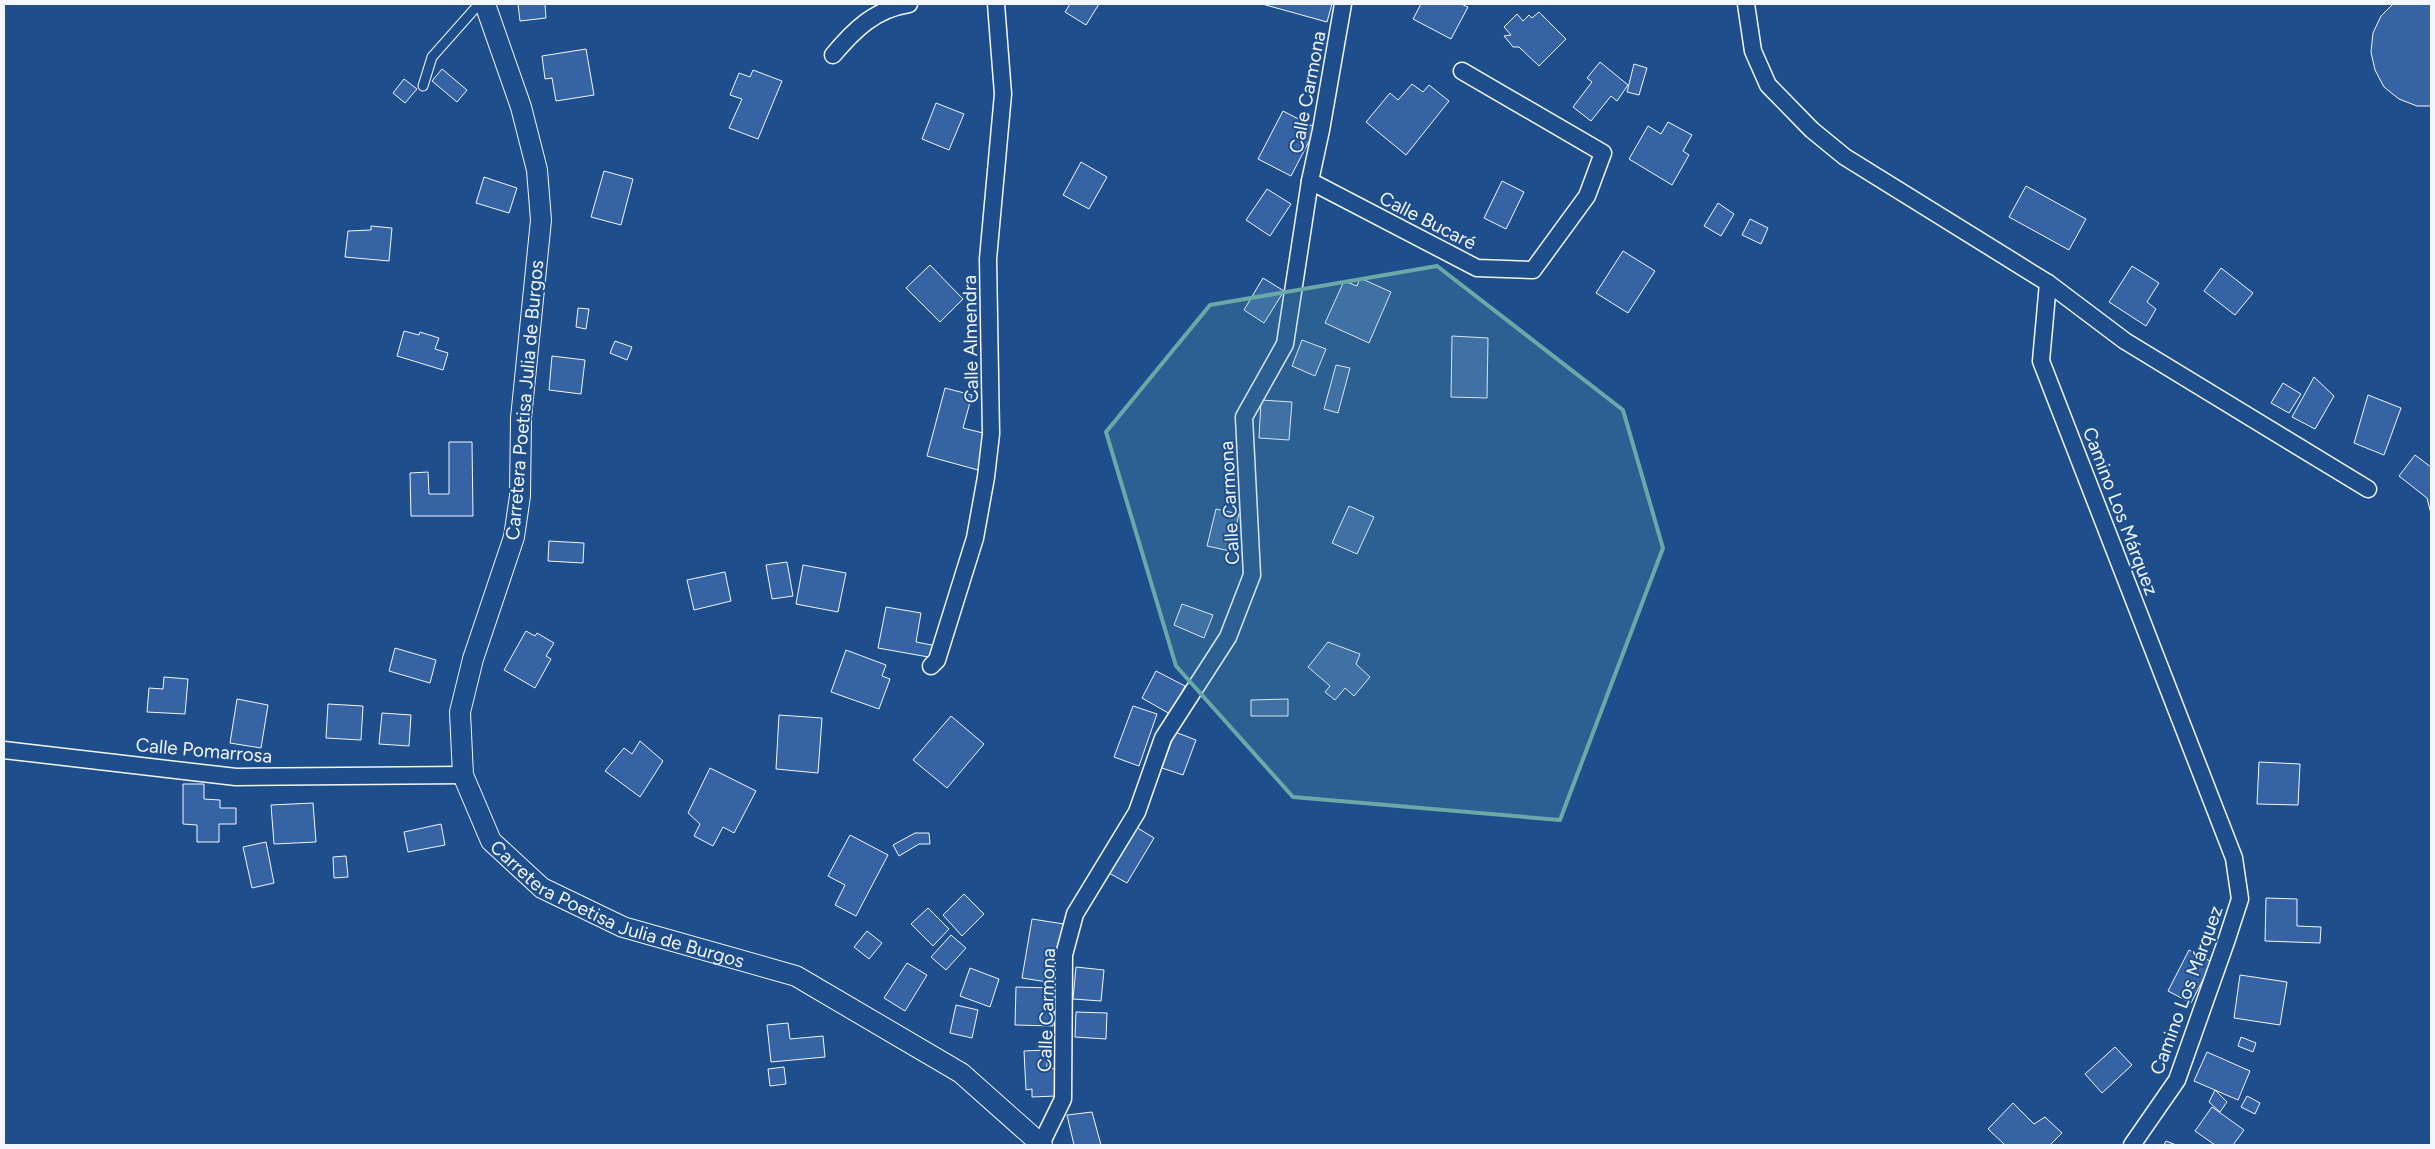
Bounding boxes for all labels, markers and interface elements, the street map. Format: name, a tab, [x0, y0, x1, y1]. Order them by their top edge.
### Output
street label: Calle Carmona	[1284, 29, 1331, 155]
street label: Calle Bucaré	[1375, 186, 1480, 255]
street label: Carretera Poetisa Julia de Burgos	[501, 259, 548, 541]
street label: Calle Almendra	[958, 275, 983, 403]
street label: Camino Los Márquez	[2078, 424, 2163, 598]
street label: Calle Carmona	[1215, 440, 1244, 566]
street label: Calle Pomarrosa	[135, 733, 273, 768]
street label: Carretera Poetisa Julia de Burgos	[485, 835, 747, 973]
street label: Camino Los Márquez	[2145, 903, 2228, 1078]
street label: Calle Carmona	[1033, 948, 1060, 1072]

